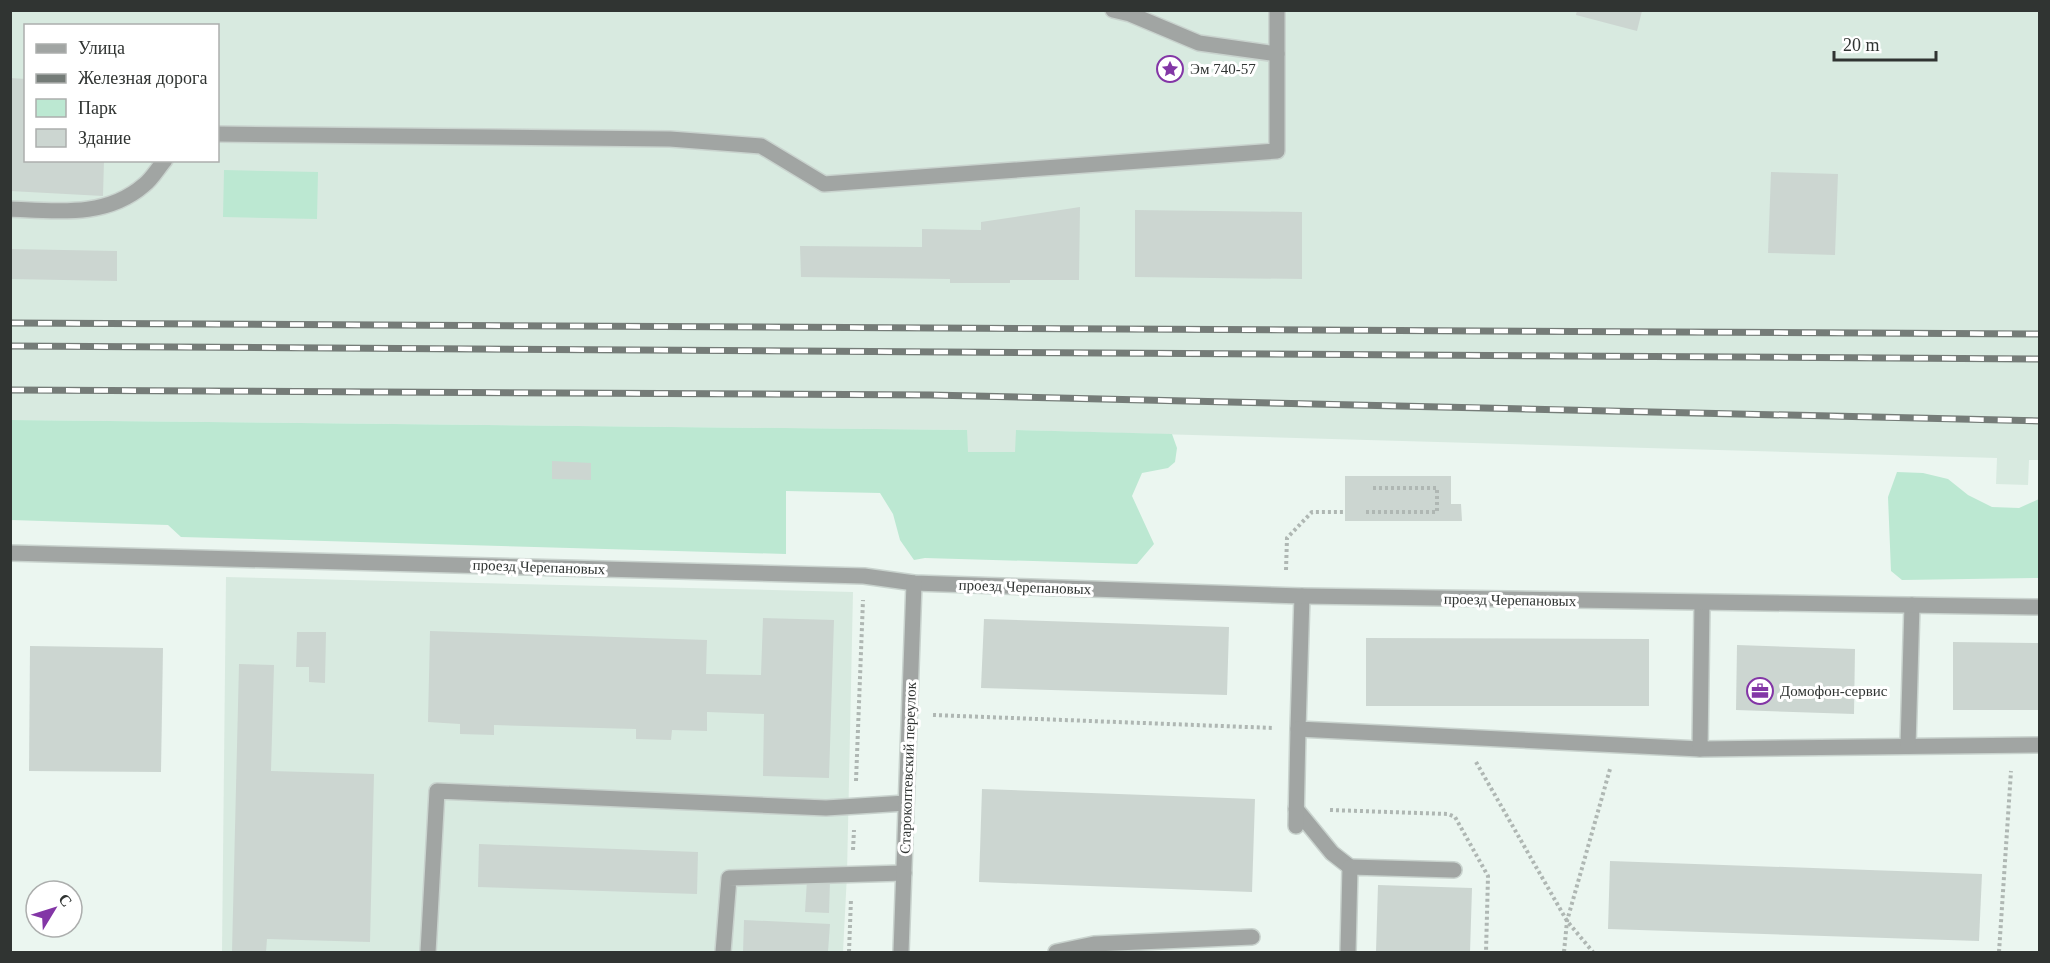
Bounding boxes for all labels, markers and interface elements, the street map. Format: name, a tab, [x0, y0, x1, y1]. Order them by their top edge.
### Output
legend	[24, 24, 219, 162]
scale bar	[1834, 24, 1936, 62]
text: 20 m	[1843, 35, 1880, 55]
text: Улица	[78, 38, 125, 58]
place icon: Эм 740-57	[1155, 54, 1185, 84]
place label: Эм 740-57	[1190, 61, 1256, 77]
text: Железная дорога	[78, 68, 207, 88]
text: Парк	[78, 98, 117, 118]
text: Здание	[78, 128, 131, 148]
street label: проезд Черепановых	[472, 557, 606, 577]
street label: проезд Черепановых	[958, 577, 1092, 597]
street label: проезд Черепановых	[1444, 591, 1577, 609]
office icon: Домофон-сервис	[1745, 676, 1775, 706]
street label: Старокоптевский переулок	[897, 681, 919, 854]
place label: Домофон-сервис	[1780, 683, 1888, 699]
north arrow	[24, 879, 84, 939]
text: С	[55, 890, 76, 910]

